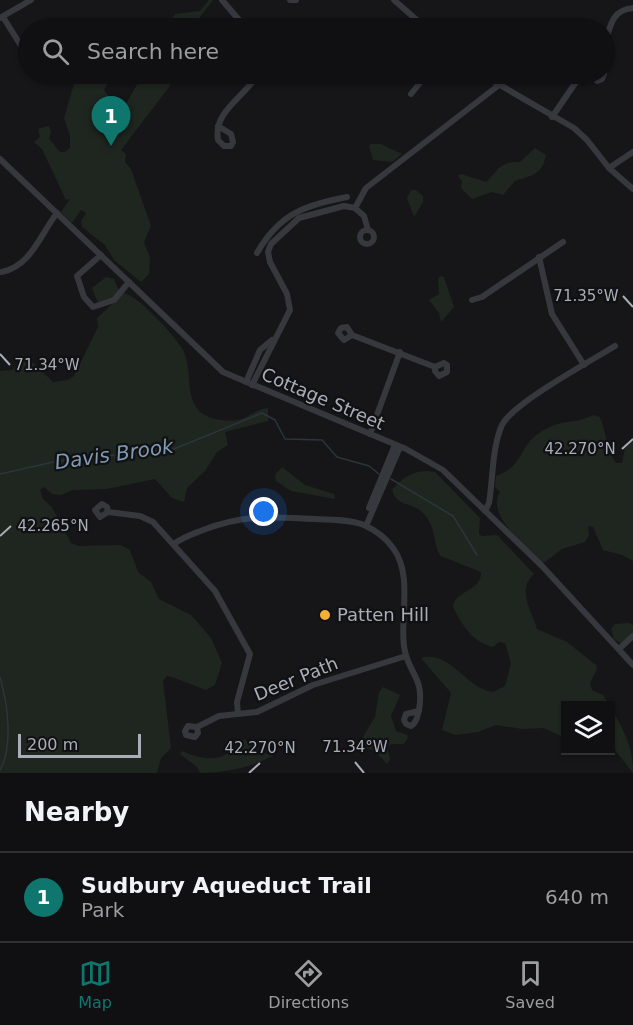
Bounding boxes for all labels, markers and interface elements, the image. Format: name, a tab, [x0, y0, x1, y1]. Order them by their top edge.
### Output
search box	[18, 18, 615, 84]
icon: search	[39, 35, 72, 68]
text: Search here	[87, 39, 219, 64]
pin: 1	[92, 96, 130, 146]
text: 71.35°W	[553, 287, 619, 305]
text: 71.34°W	[14, 356, 80, 374]
street label: Cottage Street	[258, 363, 388, 434]
water label: Davis Brook	[53, 434, 176, 474]
text: 42.270°N	[544, 440, 616, 458]
your location	[249, 497, 278, 526]
text: 42.265°N	[17, 517, 89, 535]
place label: Patten Hill	[337, 604, 429, 625]
marker: Patten Hill	[318, 608, 332, 622]
street label: Deer Path	[251, 652, 341, 705]
map controls	[561, 701, 615, 755]
button: layers	[561, 701, 615, 755]
scale bar	[18, 731, 141, 758]
text: 200 m	[27, 735, 78, 754]
text: 71.34°W	[322, 738, 388, 756]
text: 42.270°N	[224, 739, 296, 757]
text: Nearby	[24, 797, 129, 827]
text: Sudbury Aqueduct Trail	[81, 873, 372, 898]
text: 1	[37, 885, 50, 909]
text: 640 m	[545, 885, 609, 909]
text: Park	[81, 898, 124, 922]
tab: Map	[78, 957, 112, 1012]
tab: Directions	[268, 957, 349, 1012]
tab: Saved	[505, 957, 555, 1012]

